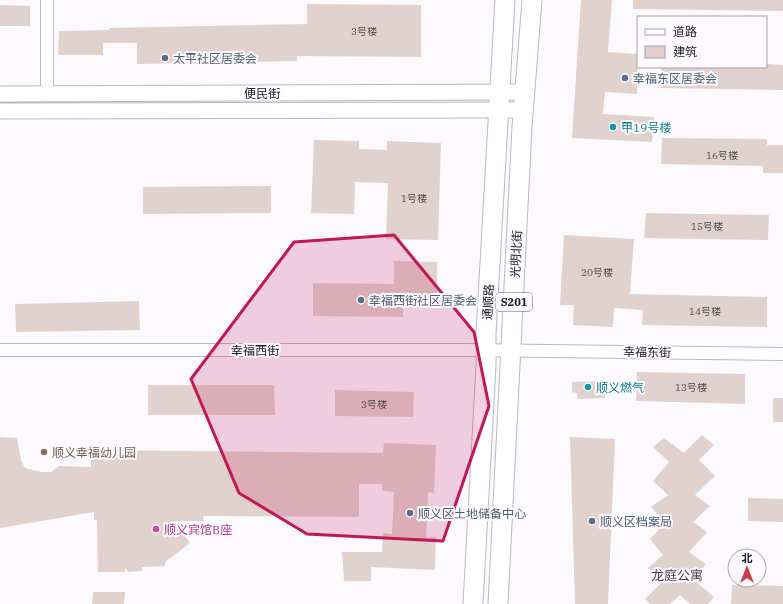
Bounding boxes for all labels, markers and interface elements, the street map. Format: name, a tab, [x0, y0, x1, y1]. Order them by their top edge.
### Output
legend	[637, 16, 767, 68]
text: 道路	[673, 24, 697, 39]
house number: 3号楼	[351, 25, 377, 38]
text: 建筑	[673, 44, 697, 59]
place label: 太平社区居委会	[173, 51, 257, 66]
marker: 太平社区居委会	[160, 53, 170, 63]
place label: 幸福东区居委会	[633, 71, 717, 86]
marker: 幸福东区居委会	[620, 73, 630, 83]
street label: 便民街	[244, 86, 280, 101]
place label: 甲19号楼	[621, 120, 671, 135]
marker: 甲19号楼	[608, 122, 618, 132]
house number: 16号楼	[706, 149, 738, 162]
house number: 1号楼	[401, 192, 427, 205]
house number: 15号楼	[691, 220, 723, 233]
street label: 光明北街	[507, 230, 525, 278]
house number: 20号楼	[581, 266, 613, 279]
street label: 通顺路	[480, 284, 496, 320]
place label: 幸福西街社区居委会	[369, 293, 477, 308]
road number: S201	[496, 293, 532, 311]
marker: 幸福西街社区居委会	[356, 295, 366, 305]
house number: 14号楼	[689, 305, 721, 318]
street label: 幸福西街	[231, 343, 279, 358]
street label: 幸福东街	[623, 344, 671, 360]
place label: 顺义燃气	[596, 380, 644, 395]
house number: 13号楼	[675, 381, 707, 394]
marker: 顺义燃气	[583, 382, 593, 392]
house number: 3号楼	[361, 398, 387, 411]
place label: 顺义幸福幼儿园	[52, 445, 136, 460]
marker: 顺义幸福幼儿园	[39, 447, 49, 457]
place label: 顺义区土地储备中心	[418, 506, 526, 521]
marker: 顺义区土地储备中心	[405, 508, 415, 518]
place label: 顺义区档案局	[600, 514, 672, 529]
marker: 顺义区档案局	[587, 516, 597, 526]
place label: 顺义宾馆B座	[164, 522, 232, 537]
marker: 顺义宾馆B座	[151, 524, 161, 534]
north arrow	[727, 548, 767, 588]
text: 北	[742, 551, 753, 565]
district label: 龙庭公寓	[651, 567, 703, 584]

